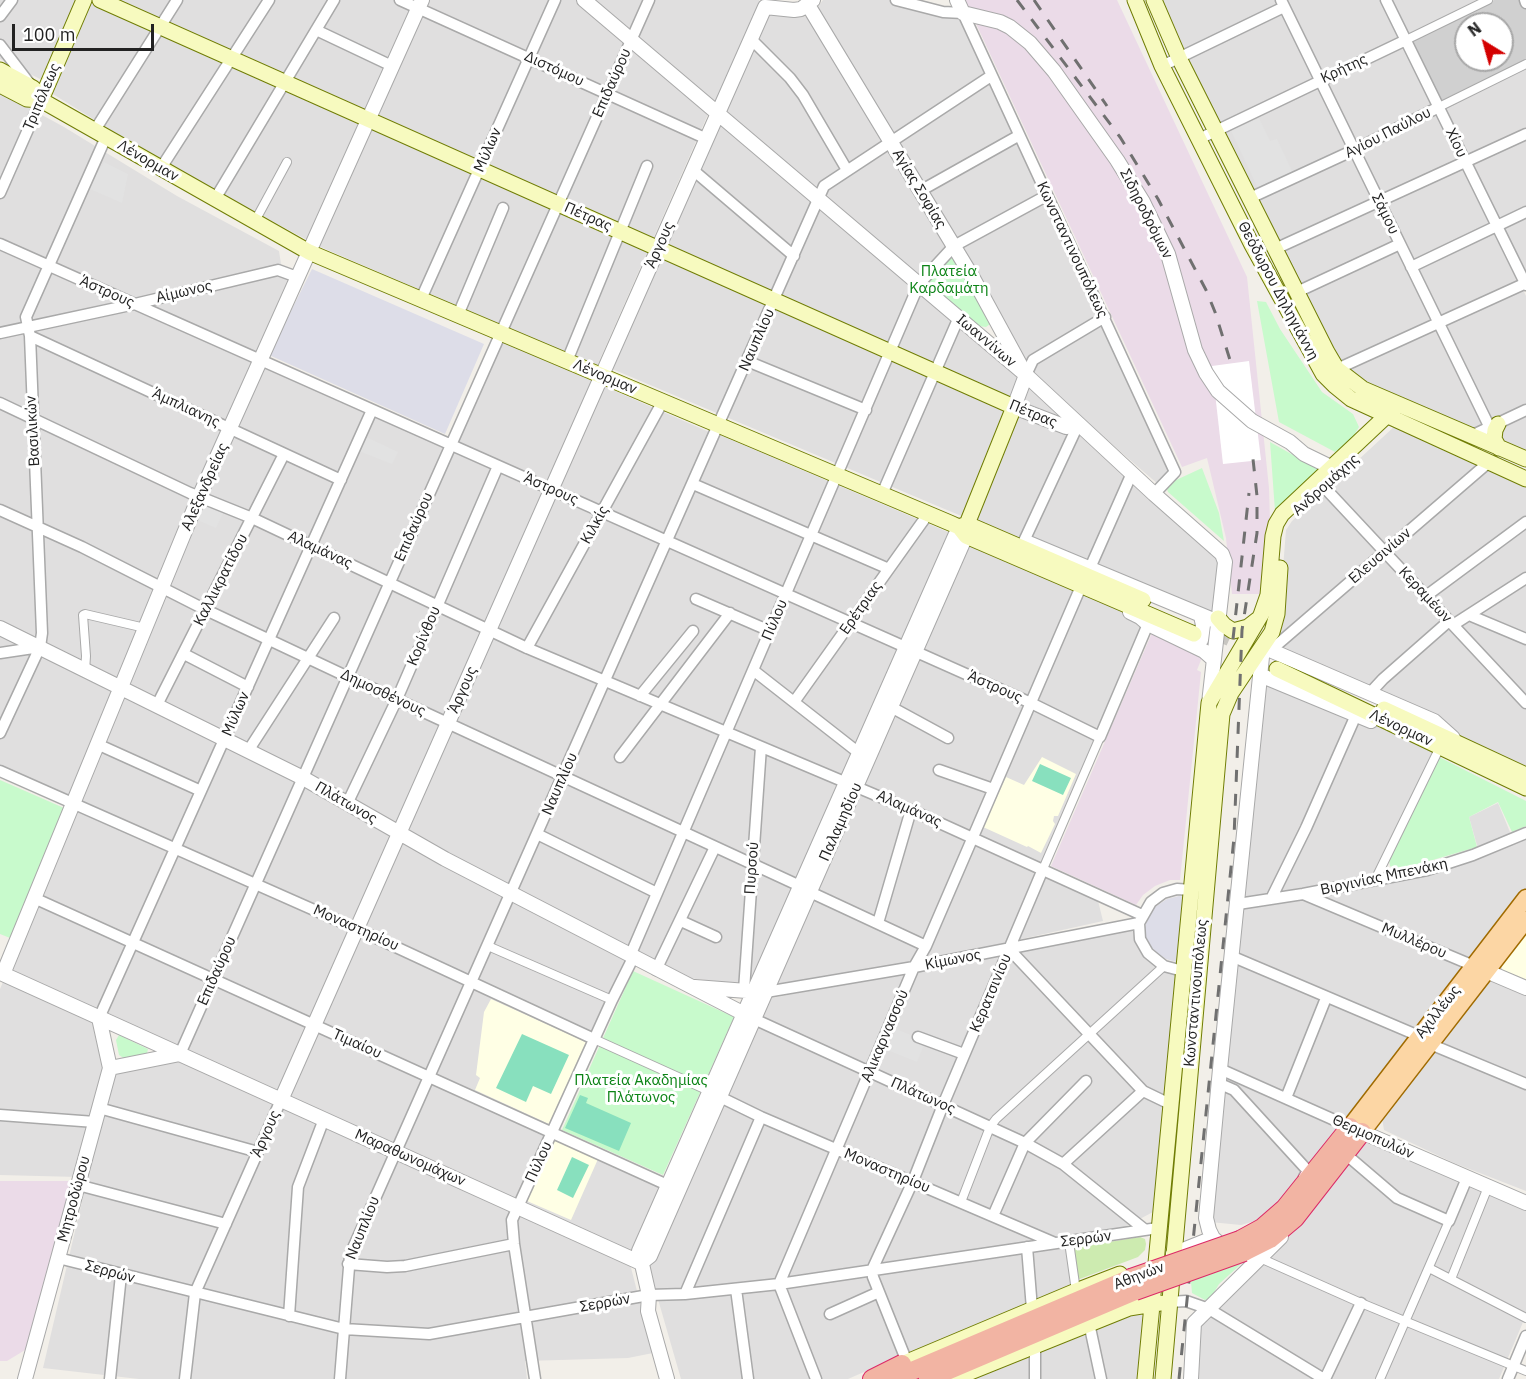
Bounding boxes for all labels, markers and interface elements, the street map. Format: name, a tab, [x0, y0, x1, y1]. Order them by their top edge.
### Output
scale bar	[15, 12, 158, 50]
north arrow	[1454, 12, 1514, 72]
text: N	[1464, 18, 1485, 41]
text: 100 m	[23, 23, 75, 46]
street label: Επιδαύρου	[589, 45, 635, 121]
street label: Διστόμου	[521, 47, 587, 91]
street label: Κρήτης	[1318, 50, 1370, 88]
street label: Τριπόλεως	[20, 61, 64, 133]
street label: Αγίου Παύλου	[1342, 104, 1434, 162]
street label: Μύλων	[470, 125, 506, 175]
street label: Χίου	[1441, 125, 1471, 161]
street label: Λένορμαν	[114, 136, 182, 186]
street label: Αγίας Σοφίας	[888, 146, 950, 232]
street label: Σιδηροδρόμων	[1116, 166, 1176, 262]
street label: Κωνσταντινουπόλεως	[1033, 179, 1111, 321]
street label: Σάμου	[1367, 191, 1403, 237]
street label: Πέτρας	[561, 199, 615, 235]
street label: Θεόδωρου Δηληγιάννη	[1234, 218, 1322, 364]
street label: Άργους	[642, 219, 678, 271]
park label: Πλατεία Καρδαμάτη	[909, 263, 989, 298]
street label: Άστρους	[77, 272, 137, 312]
street label: Αίμωνος	[154, 277, 214, 307]
street label: Ναυπλίου	[735, 306, 779, 374]
street label: Ιωαννίνων	[952, 311, 1020, 371]
street label: Λένορμαν	[570, 356, 640, 398]
street label: Άμπλιανης	[149, 384, 223, 432]
street label: Βασιλικών	[22, 395, 44, 467]
street label: Πέτρας	[1006, 396, 1060, 432]
street label: Αλεξανδρείας	[178, 440, 232, 534]
street label: Ανδρομάχης	[1289, 450, 1363, 520]
street label: Άστρους	[521, 469, 581, 509]
street label: Επιδαύρου	[391, 489, 437, 565]
street label: Κιλκίς	[577, 503, 613, 547]
street label: Ελευσινίων	[1345, 524, 1415, 588]
street label: Αλαμάνας	[285, 527, 355, 573]
street label: Καλλικρατίδου	[190, 531, 252, 629]
street label: Κεραμέων	[1395, 563, 1455, 627]
street label: Ερέτριας	[836, 578, 886, 638]
street label: Πύλου	[758, 597, 792, 643]
street label: Κορίνθου	[403, 603, 445, 669]
street label: Άργους	[445, 664, 481, 716]
street label: Δημοσθένους	[337, 665, 429, 721]
street label: Άστρους	[965, 667, 1025, 707]
street label: Μύλων	[218, 689, 254, 739]
street label: Λένορμαν	[1367, 706, 1435, 750]
street label: Ναυπλίου	[538, 750, 582, 818]
street label: Πλάτωνος	[312, 778, 380, 828]
street label: Παλαμηδίου	[816, 780, 866, 864]
street label: Αλαμάνας	[874, 787, 944, 831]
street label: Πυρσού	[741, 841, 763, 895]
street label: Βιργινίας Μπενάκη	[1319, 855, 1449, 899]
street label: Μοναστηρίου	[310, 901, 402, 955]
street label: Κωνσταντινουπόλεως	[1181, 918, 1211, 1068]
street label: Μυλλέρου	[1379, 919, 1449, 963]
street label: Επιδαύρου	[194, 933, 240, 1009]
street label: Κίμωνος	[923, 946, 983, 974]
street label: Κερατσινίου	[966, 951, 1016, 1035]
street label: Αχιλλέως	[1412, 982, 1464, 1042]
street label: Αλικαρνασσού	[857, 987, 913, 1085]
street label: Τιμαίου	[330, 1025, 384, 1063]
park label: Πλατεία Ακαδημίας Πλάτωνος	[574, 1072, 708, 1107]
street label: Πλάτωνος	[888, 1074, 958, 1118]
street label: Άργους	[248, 1108, 284, 1160]
street label: Θερμοπυλών	[1329, 1111, 1417, 1163]
street label: Μαραθωνομάχων	[352, 1126, 468, 1190]
street label: Πύλου	[522, 1139, 556, 1185]
street label: Μοναστηρίου	[841, 1145, 933, 1197]
street label: Μητροδώρου	[54, 1154, 94, 1244]
street label: Ναυπλίου	[342, 1194, 384, 1262]
street label: Σερρών	[1060, 1227, 1112, 1251]
street label: Σερρών	[83, 1257, 137, 1287]
street label: Αθηνών	[1111, 1258, 1167, 1294]
street label: Σερρών	[578, 1290, 632, 1316]

